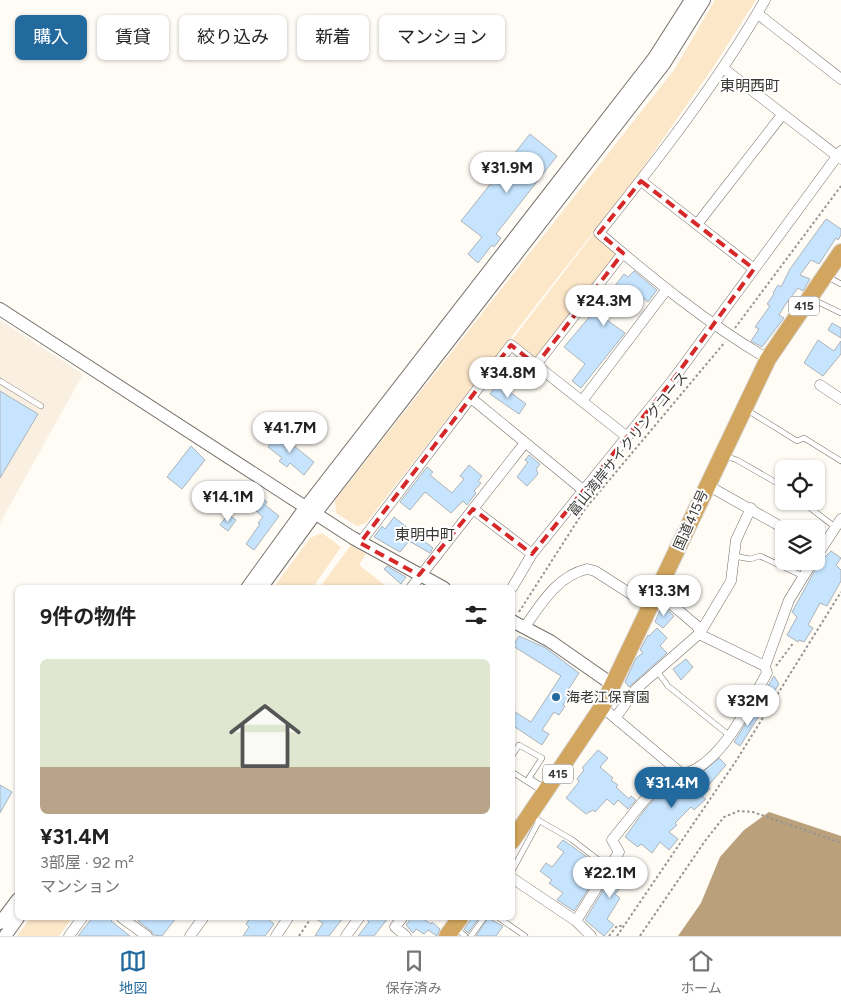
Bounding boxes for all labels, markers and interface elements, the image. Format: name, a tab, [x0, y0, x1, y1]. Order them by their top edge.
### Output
chip: 購入	[15, 15, 87, 60]
chip: 賃貸	[97, 15, 169, 60]
chip: 絞り込み	[179, 15, 287, 60]
chip: 新着	[297, 15, 369, 60]
chip: マンション	[379, 15, 505, 60]
district label: 東明西町	[720, 77, 780, 95]
pin: ¥31.9M	[466, 152, 548, 194]
text: ¥31.9M	[481, 158, 533, 177]
pin: ¥24.3M	[563, 284, 645, 327]
text: ¥24.3M	[576, 291, 632, 310]
road number: 415	[789, 296, 819, 316]
pin: ¥34.8M	[467, 356, 549, 399]
text: ¥34.8M	[480, 363, 536, 382]
street label: 富山湾岸サイクリングコース	[564, 368, 692, 520]
pin: ¥41.7M	[249, 412, 331, 454]
text: ¥41.7M	[264, 418, 317, 437]
map controls	[775, 460, 825, 570]
button: locate	[775, 460, 825, 510]
pin: ¥14.1M	[187, 480, 269, 523]
text: ¥14.1M	[203, 487, 253, 506]
street label: 国道415号	[670, 487, 712, 553]
button: layers	[775, 520, 825, 570]
district label: 東明中町	[395, 526, 455, 544]
pin: ¥13.3M	[623, 574, 705, 617]
text: ¥13.3M	[638, 581, 690, 600]
icon: filters	[462, 601, 490, 629]
text: 9件の物件	[40, 604, 136, 629]
pin: ¥32M	[718, 684, 778, 727]
place label: 海老江保育園	[566, 689, 650, 706]
icon: home	[220, 691, 310, 781]
marker: 海老江保育園	[550, 691, 562, 703]
text: ¥32M	[727, 691, 769, 710]
road number: 415	[543, 764, 573, 784]
pin: ¥31.4M	[631, 766, 713, 809]
text: ¥31.4M	[646, 773, 699, 792]
text: ¥31.4M	[40, 824, 110, 849]
text: 3部屋 · 92 m²	[40, 853, 134, 872]
pin: ¥22.1M	[569, 856, 651, 899]
text: ¥22.1M	[584, 863, 636, 882]
text: マンション	[40, 877, 120, 896]
tab: 地図	[119, 947, 147, 997]
tab: 保存済み	[386, 947, 442, 997]
tab: ホーム	[680, 947, 722, 997]

